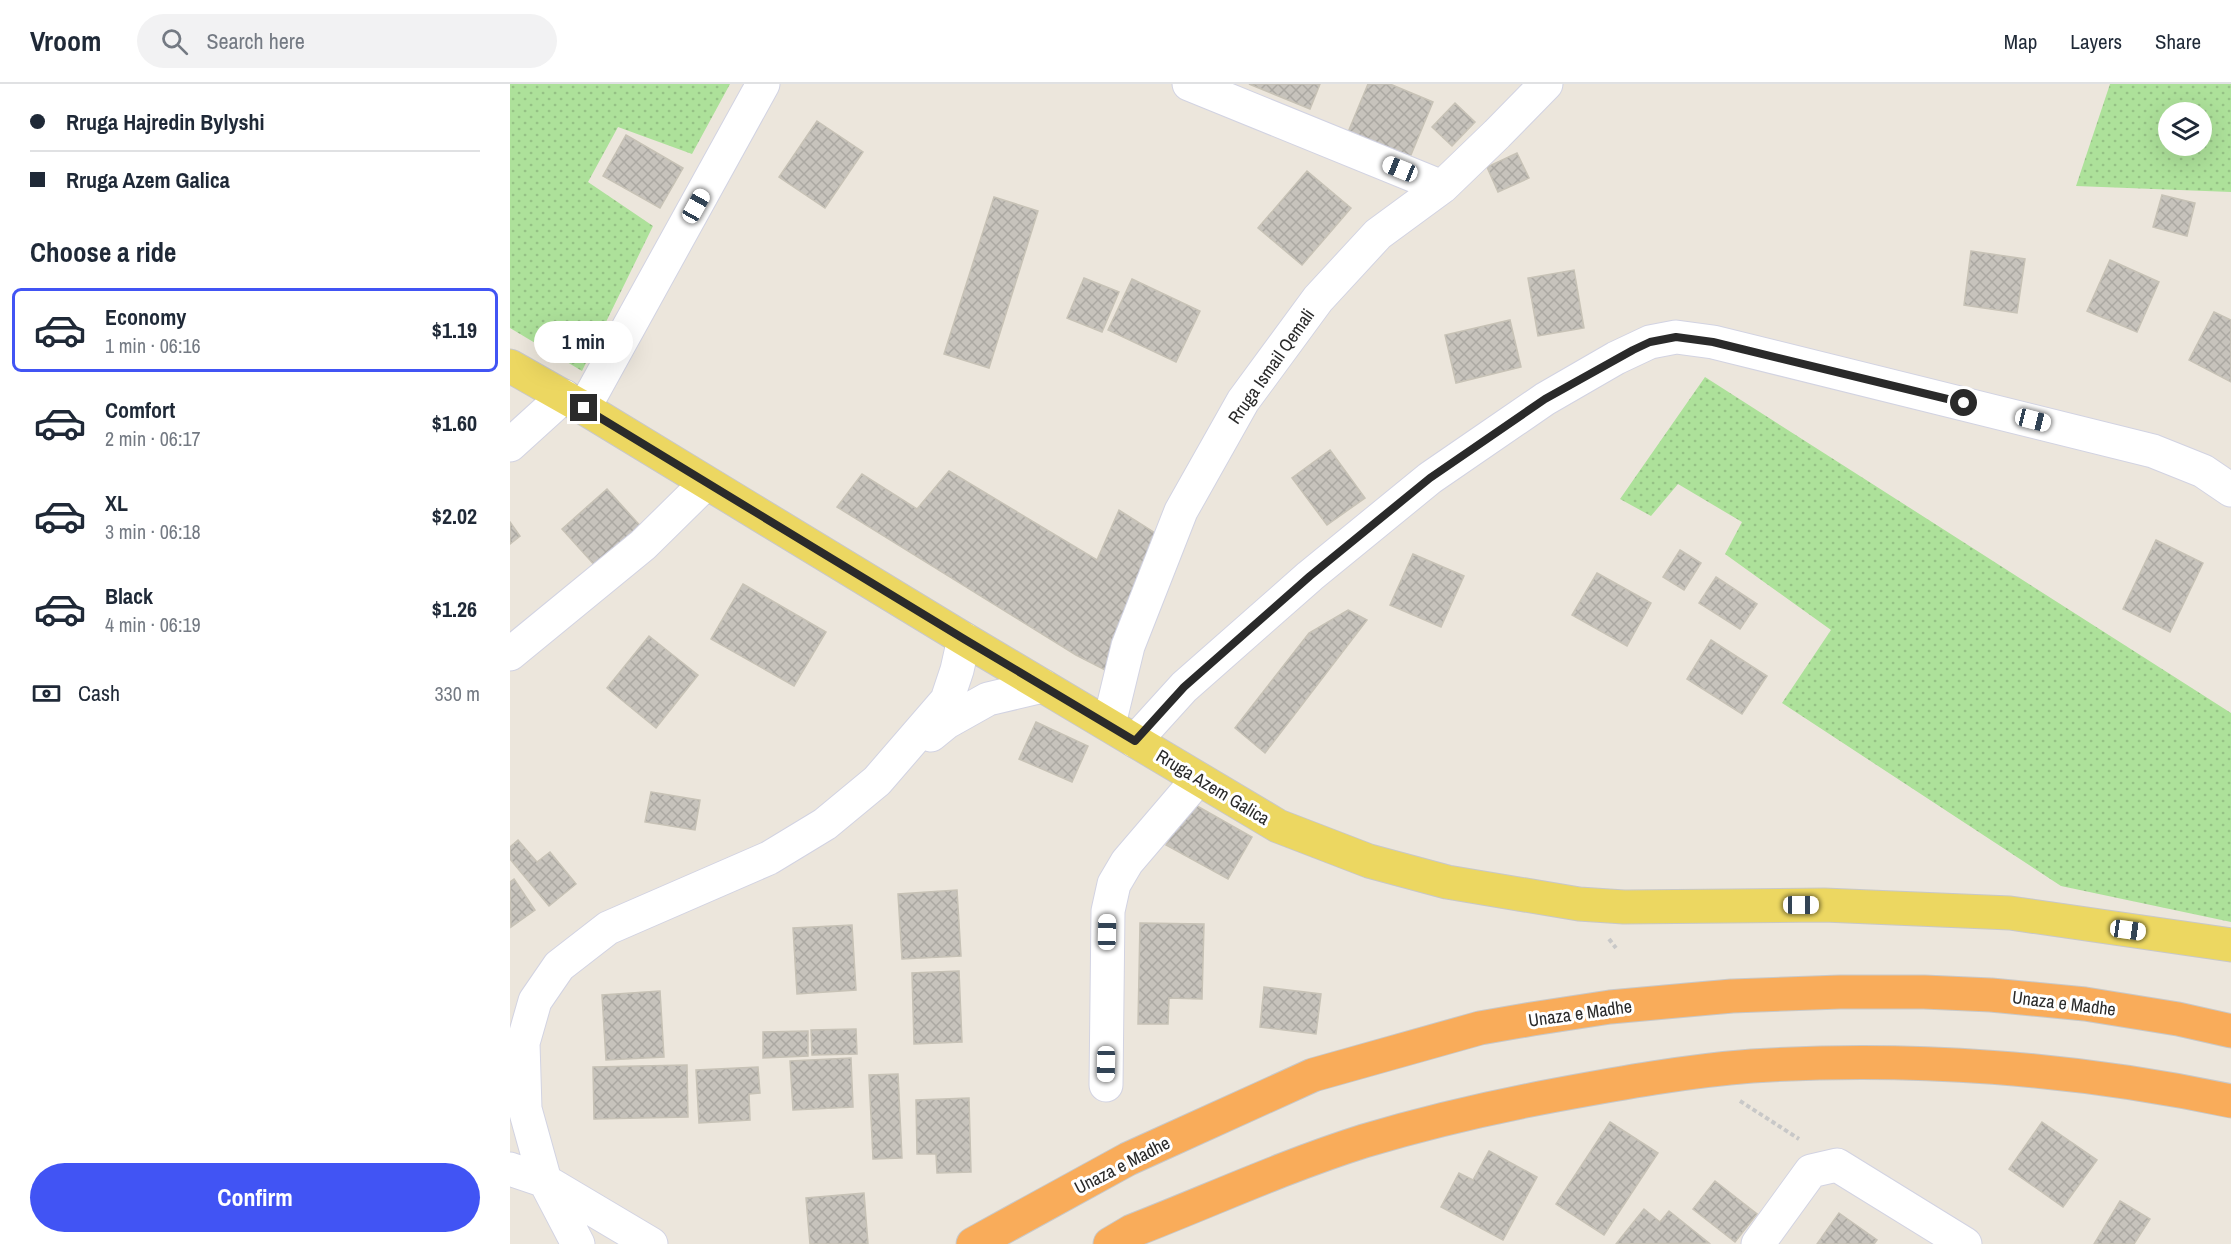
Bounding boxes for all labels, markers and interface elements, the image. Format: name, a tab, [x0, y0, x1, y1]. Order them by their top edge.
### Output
search box	[137, 14, 557, 68]
text: Vroom	[30, 22, 101, 60]
icon: search	[158, 25, 191, 58]
text: Search here	[206, 26, 305, 56]
text: Map	[2004, 27, 2037, 56]
text: Layers	[2070, 27, 2122, 56]
text: Share	[2155, 27, 2201, 56]
map controls	[2158, 102, 2212, 156]
button: layers	[2158, 102, 2212, 156]
text: Rruga Hajredin Bylyshi	[66, 107, 265, 137]
car	[1380, 154, 1420, 184]
text: Rruga Azem Galica	[66, 165, 230, 195]
car	[679, 186, 713, 226]
text: Choose a ride	[30, 234, 176, 270]
text: Economy	[105, 302, 186, 332]
icon: car	[33, 303, 87, 357]
street label: Rruga Ismail Qemali	[1222, 303, 1320, 429]
text: $1.19	[432, 315, 477, 345]
callout: 1 min	[535, 321, 634, 363]
text: 1 min	[562, 328, 605, 355]
text: 1 min · 06:16	[105, 332, 201, 359]
route start	[1950, 389, 1977, 416]
route end	[570, 394, 597, 421]
text: Comfort	[105, 395, 175, 425]
icon: car	[33, 396, 87, 450]
car	[2013, 407, 2053, 433]
text: $1.60	[432, 408, 477, 438]
text: 2 min · 06:17	[105, 425, 201, 452]
text: XL	[105, 488, 128, 518]
icon: car	[33, 489, 87, 543]
text: $2.02	[432, 501, 477, 531]
text: 3 min · 06:18	[105, 518, 201, 545]
text: Black	[105, 581, 153, 611]
icon: car	[33, 582, 87, 636]
text: $1.26	[432, 594, 477, 624]
text: 4 min · 06:19	[105, 611, 201, 638]
icon: cash	[30, 677, 63, 710]
text: Cash	[78, 678, 120, 708]
text: 330 m	[434, 680, 480, 707]
street label: Rruga Azem Galica	[1152, 743, 1274, 831]
car	[1783, 896, 1819, 914]
car	[1098, 914, 1116, 950]
car	[2109, 919, 2147, 941]
street label: Unaza e Madhe	[2011, 984, 2117, 1022]
street label: Unaza e Madhe	[1527, 993, 1633, 1033]
car	[1097, 1046, 1115, 1082]
street label: Unaza e Madhe	[1070, 1130, 1174, 1200]
button: Confirm	[30, 1163, 480, 1232]

